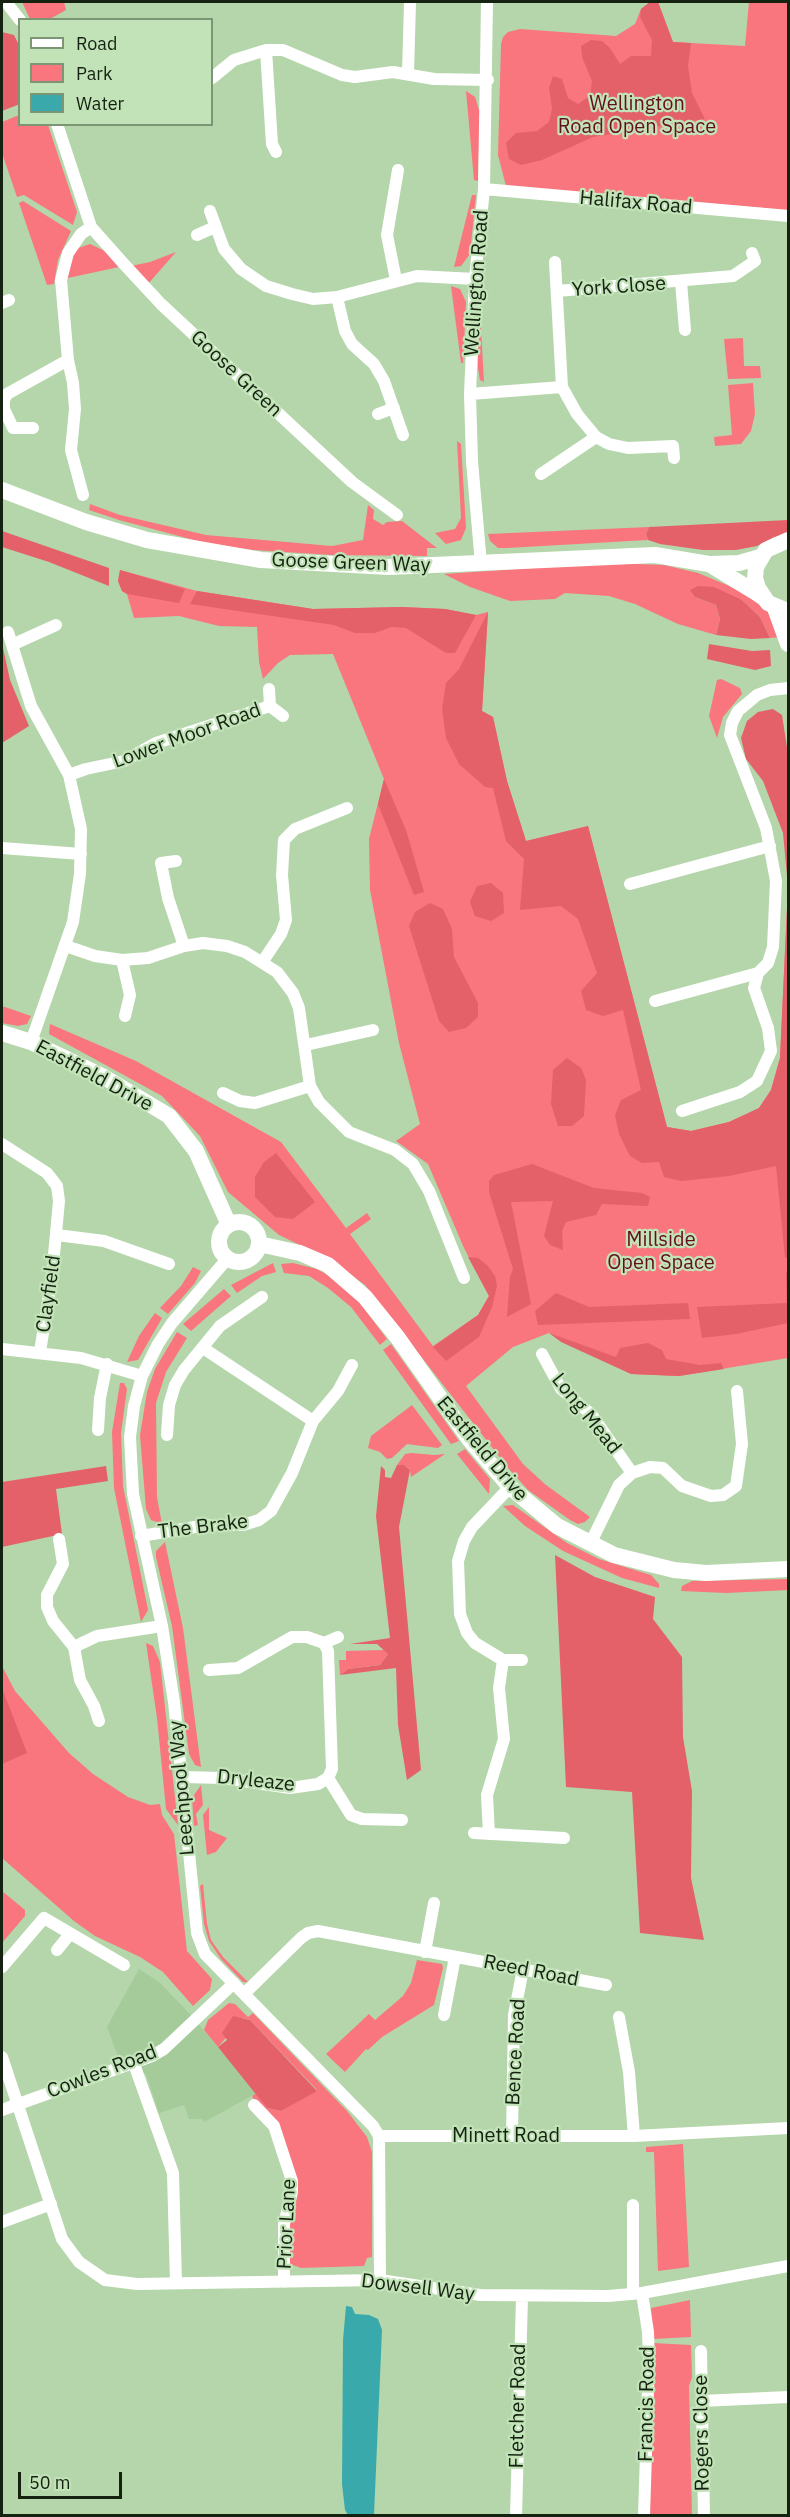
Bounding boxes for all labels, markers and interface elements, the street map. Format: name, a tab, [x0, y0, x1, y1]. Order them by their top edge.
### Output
legend	[18, 18, 213, 126]
text: Road	[76, 32, 117, 55]
text: Park	[76, 62, 112, 85]
text: Water	[76, 92, 124, 115]
park label: Wellington Road Open Space	[558, 92, 716, 139]
street label: Halifax Road	[579, 186, 693, 220]
street label: Wellington Road	[460, 209, 494, 357]
street label: York Close	[571, 272, 667, 302]
street label: Goose Green	[185, 326, 287, 422]
street label: Goose Green Way	[271, 548, 431, 578]
street label: Lower Moor Road	[110, 698, 264, 774]
street label: Eastfield Drive	[31, 1035, 157, 1117]
park label: Millside Open Space	[607, 1228, 715, 1275]
street label: Clayfield	[32, 1254, 66, 1334]
street label: Long Mead	[546, 1369, 626, 1459]
street label: Eastfield Drive	[431, 1392, 533, 1506]
street label: The Brake	[157, 1510, 249, 1544]
street label: Leechpool Way	[164, 1719, 200, 1857]
street label: Dryleaze	[216, 1765, 296, 1797]
street label: Reed Road	[481, 1950, 581, 1992]
street label: Bence Road	[501, 1998, 531, 2106]
street label: Cowles Road	[44, 2040, 160, 2104]
street label: Minett Road	[452, 2124, 560, 2148]
street label: Prior Lane	[273, 2178, 301, 2270]
street label: Dowsell Way	[360, 2269, 476, 2307]
street label: Fletcher Road	[505, 2343, 531, 2469]
street label: Francis Road	[634, 2346, 660, 2462]
street label: Rogers Close	[689, 2374, 715, 2492]
scale bar	[21, 2460, 124, 2498]
text: 50 m	[29, 2471, 71, 2494]

